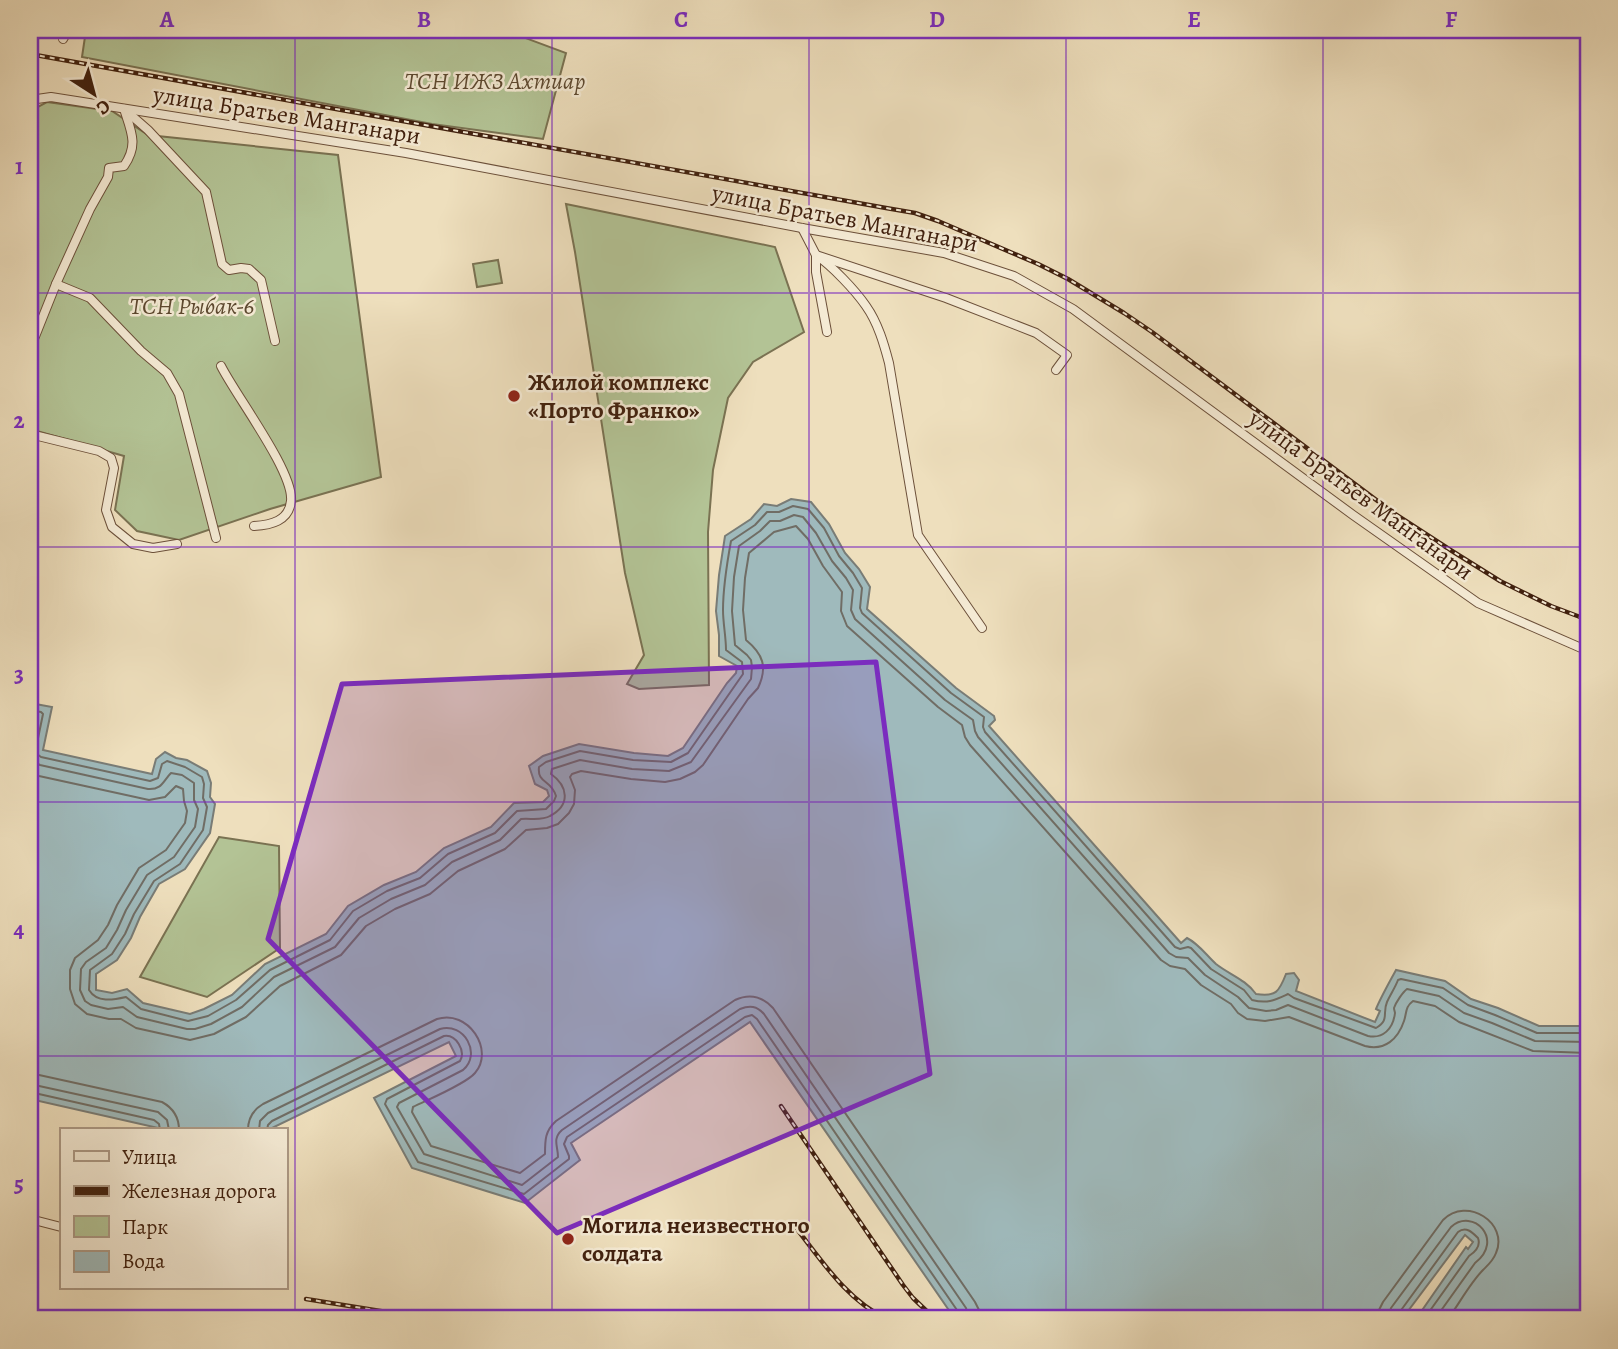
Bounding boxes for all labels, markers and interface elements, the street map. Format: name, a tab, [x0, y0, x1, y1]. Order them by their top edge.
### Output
text: A	[159, 4, 175, 35]
text: B	[417, 4, 431, 35]
text: C	[674, 4, 688, 35]
text: D	[929, 4, 945, 35]
text: E	[1187, 4, 1201, 35]
text: F	[1445, 4, 1458, 35]
north arrow	[60, 60, 130, 130]
park label: ТСН ИЖЗ Ахтиар	[405, 65, 585, 97]
street label: улица Братьев Манганари	[150, 78, 423, 152]
text: С	[91, 93, 116, 121]
text: 1	[15, 151, 23, 182]
street label: улица Братьев Манганари	[708, 176, 981, 259]
park label: ТСН Рыбак-6	[130, 290, 255, 322]
place label: Жилой комплекс «Порто Франко»	[528, 366, 709, 426]
marker: Жилой комплекс «Порто Франко»	[506, 388, 522, 404]
street label: улица Братьев Манганари	[1241, 402, 1480, 587]
text: 2	[13, 405, 25, 436]
text: 3	[14, 659, 24, 690]
text: 4	[14, 914, 25, 945]
legend	[60, 1128, 287, 1290]
text: Улица	[122, 1143, 177, 1171]
text: 5	[14, 1168, 24, 1199]
text: Железная дорога	[122, 1177, 277, 1205]
place label: Могила неизвестного солдата	[582, 1209, 810, 1269]
text: Парк	[122, 1213, 168, 1241]
marker: Могила неизвестного солдата	[560, 1231, 576, 1247]
text: Вода	[122, 1247, 165, 1275]

